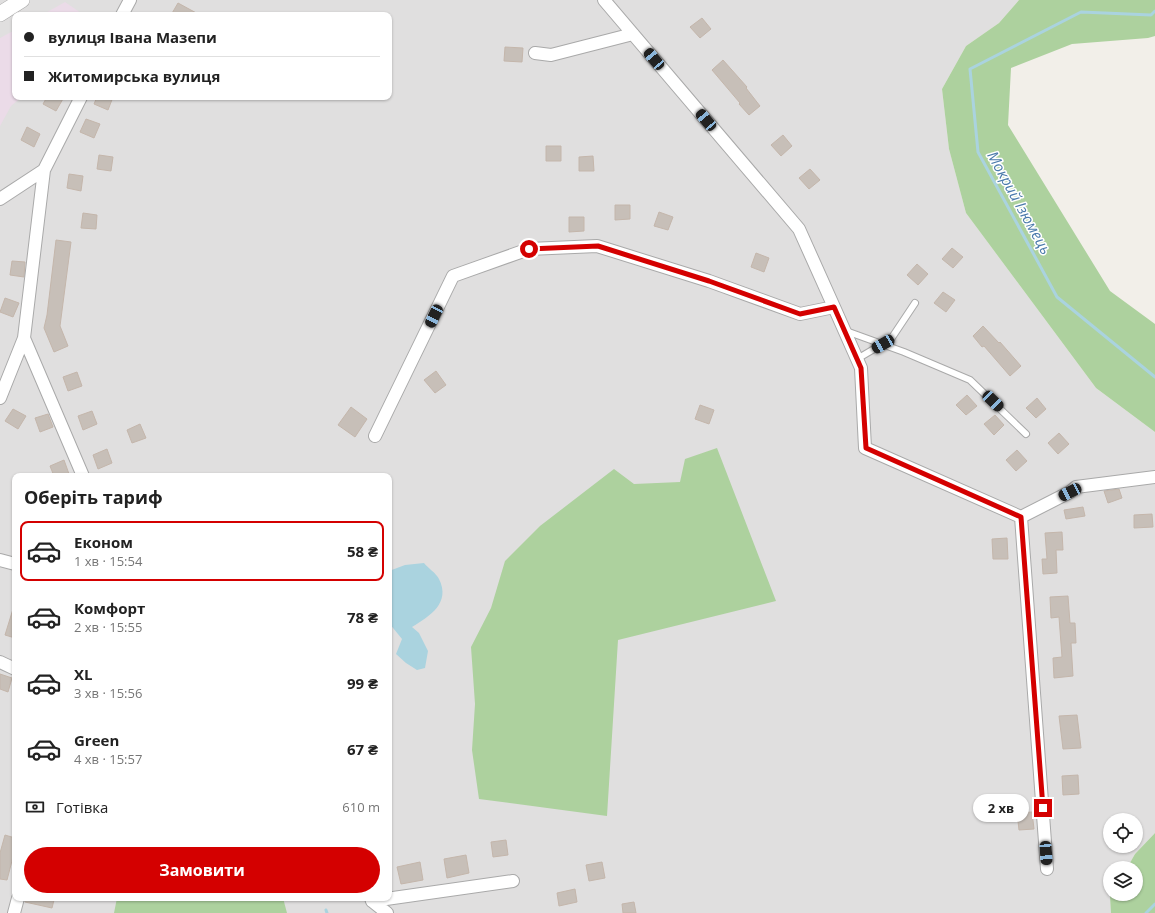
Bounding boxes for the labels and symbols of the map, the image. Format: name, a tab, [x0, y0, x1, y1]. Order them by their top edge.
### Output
car	[642, 46, 666, 72]
car	[694, 107, 718, 133]
water label: Мокрий Ізюмець	[983, 147, 1057, 258]
route start	[520, 240, 538, 258]
car	[423, 303, 445, 329]
car	[870, 333, 896, 355]
car	[980, 388, 1006, 414]
car	[1057, 481, 1083, 503]
callout: 2 хв	[973, 794, 1029, 822]
route end	[1034, 799, 1052, 817]
car	[1039, 841, 1053, 865]

